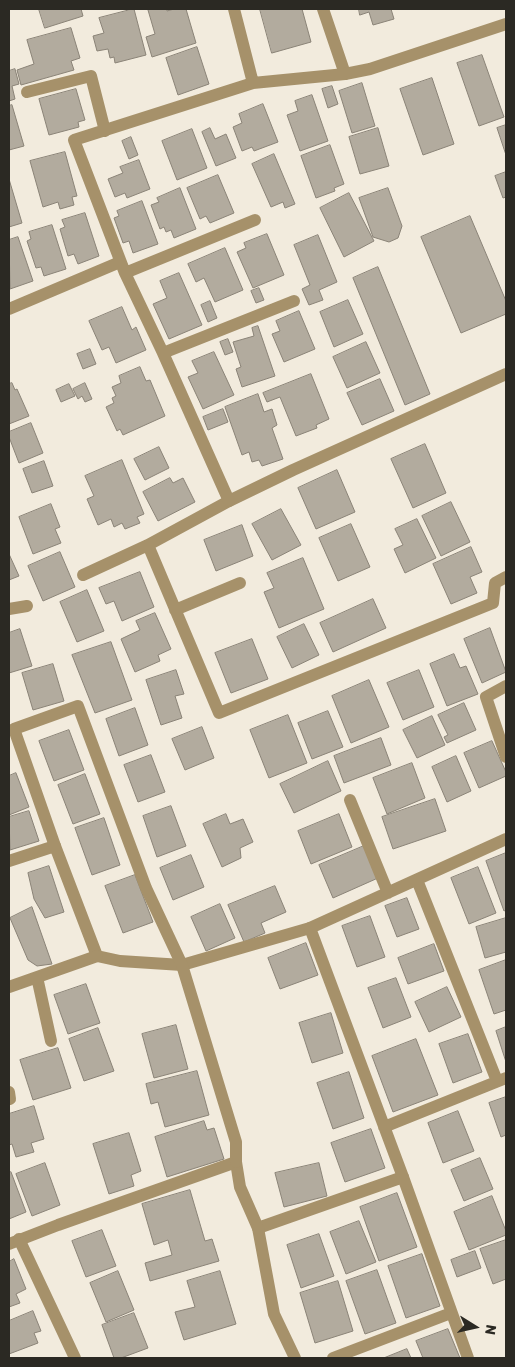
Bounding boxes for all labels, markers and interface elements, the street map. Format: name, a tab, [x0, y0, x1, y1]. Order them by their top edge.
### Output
north arrow	[450, 1302, 500, 1352]
text: N	[481, 1323, 500, 1336]

